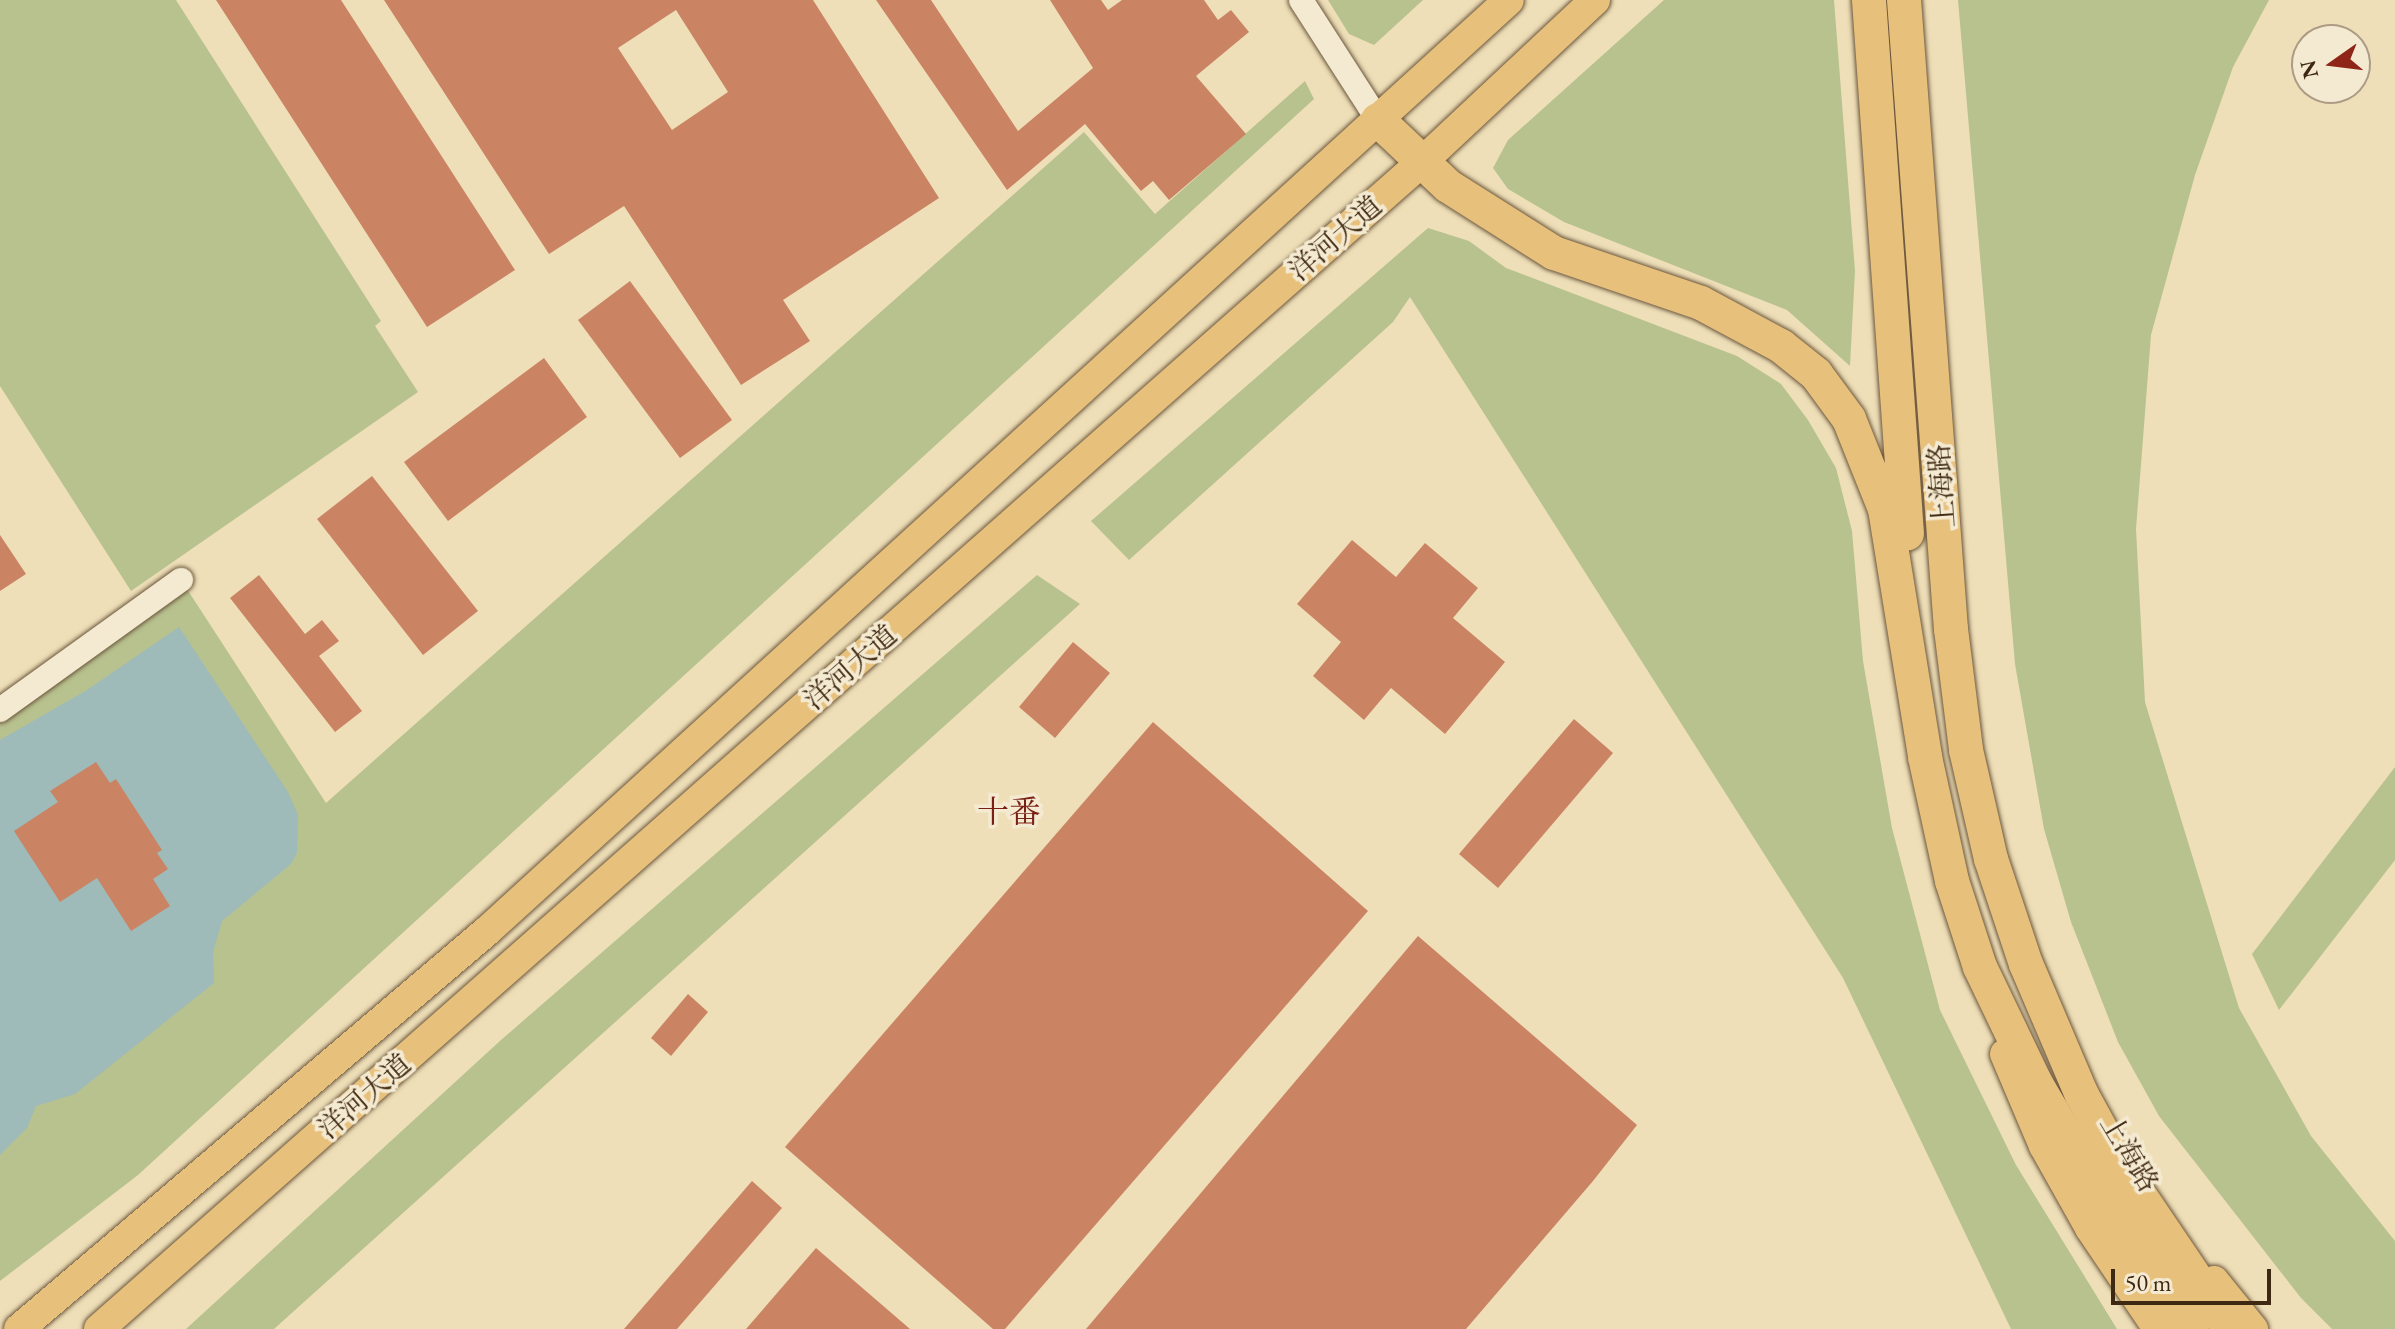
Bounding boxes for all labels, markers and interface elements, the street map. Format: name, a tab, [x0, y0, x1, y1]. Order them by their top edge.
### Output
north arrow	[2291, 24, 2371, 104]
text: N	[2293, 57, 2325, 82]
street label: 洋河大道	[1282, 189, 1388, 287]
street label: 上海路	[1921, 443, 1961, 529]
street label: 洋河大道	[797, 618, 903, 716]
district label: 十番	[977, 793, 1041, 831]
street label: 洋河大道	[311, 1047, 417, 1145]
street label: 上海路	[2094, 1108, 2166, 1198]
scale bar	[2115, 1253, 2275, 1303]
text: 50 m	[2125, 1267, 2172, 1298]

